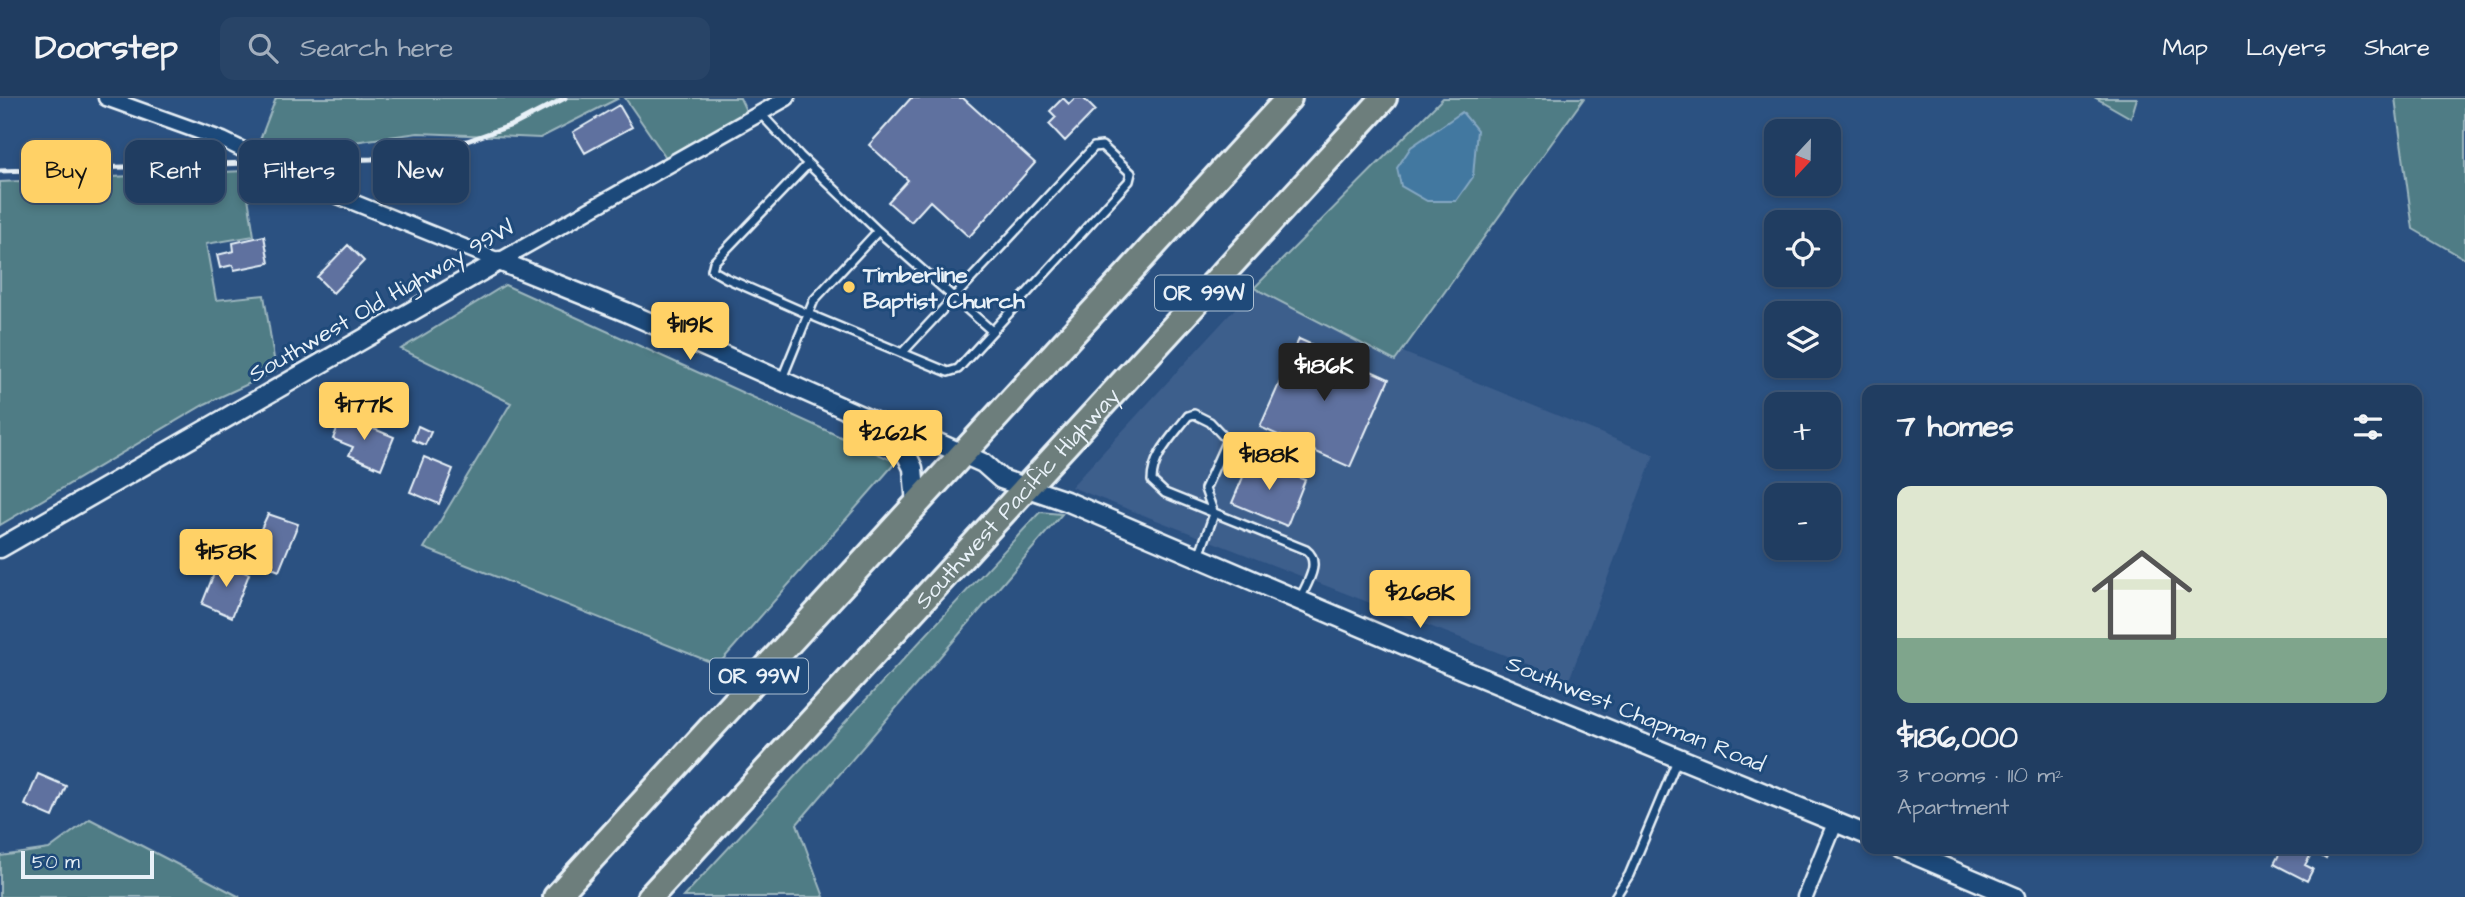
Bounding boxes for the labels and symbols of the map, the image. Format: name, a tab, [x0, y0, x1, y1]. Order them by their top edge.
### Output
north arrow	[1764, 119, 1841, 196]
street label: Southwest Old Highway 99W	[243, 211, 521, 391]
place label: Timberline Baptist Church	[862, 259, 1025, 317]
road number: OR 99W	[1155, 276, 1253, 310]
marker: Timberline Baptist Church	[841, 279, 857, 295]
pin: $119K	[641, 302, 739, 362]
pin: $186K	[1275, 344, 1373, 403]
street label: Southwest Pacific Highway	[907, 381, 1128, 616]
pin: $177K	[315, 382, 413, 442]
pin: $262K	[844, 410, 942, 470]
pin: $188K	[1220, 432, 1318, 492]
pin: $158K	[177, 530, 275, 589]
pin: $268K	[1371, 570, 1469, 630]
street label: Southwest Chapman Road	[1501, 647, 1770, 781]
road number: OR 99W	[710, 658, 808, 694]
scale bar	[21, 848, 154, 880]

